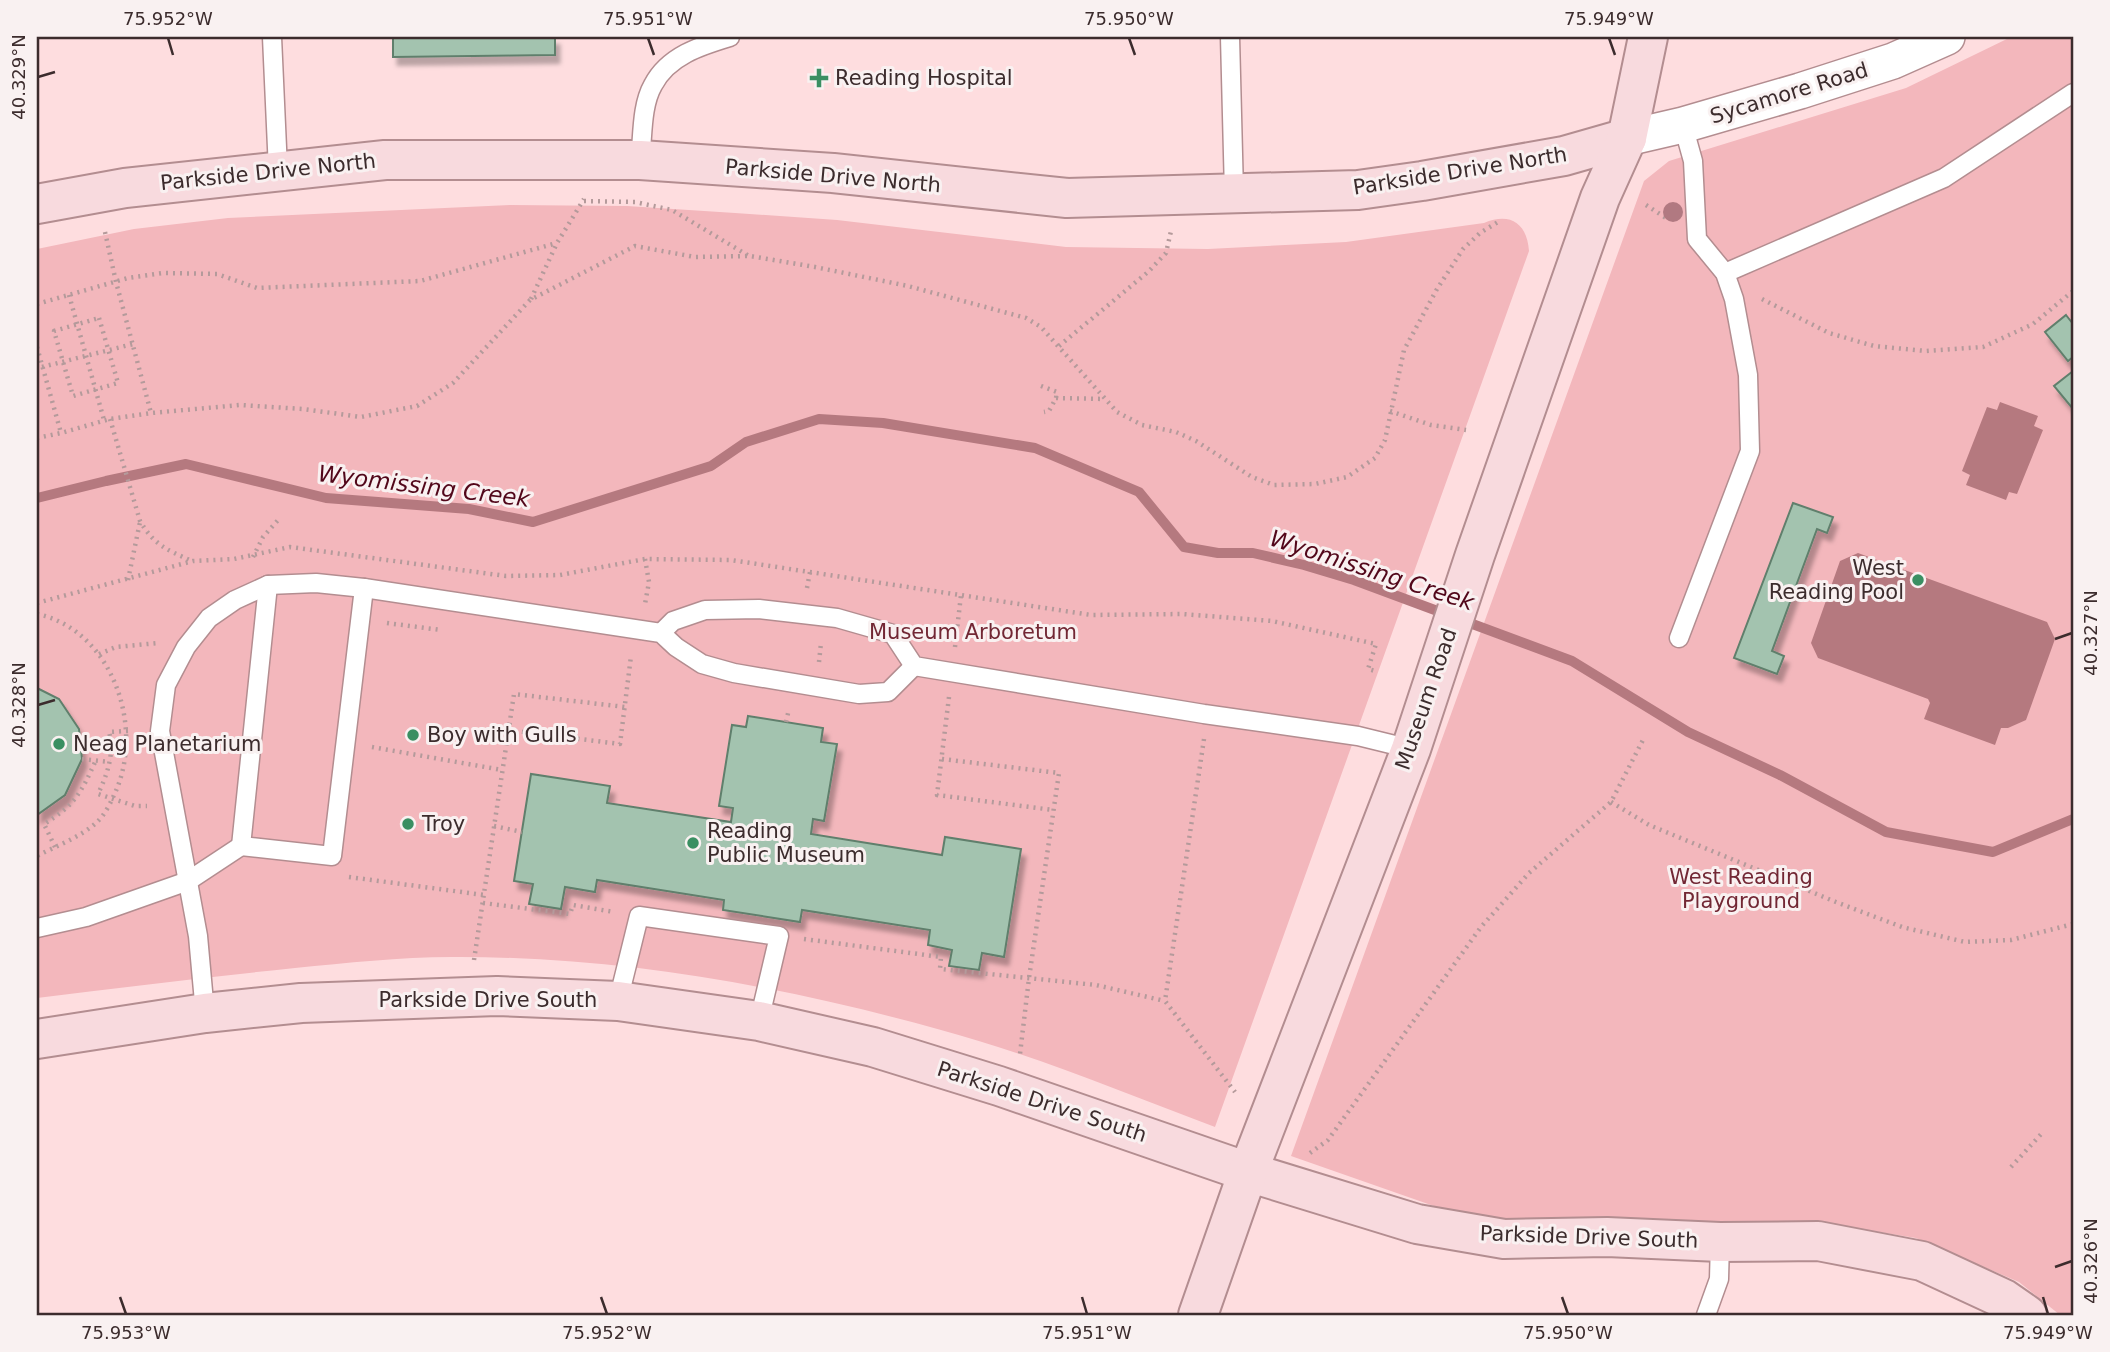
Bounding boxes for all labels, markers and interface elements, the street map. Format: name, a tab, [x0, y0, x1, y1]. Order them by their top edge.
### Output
text: 75.952°W	[123, 8, 213, 29]
text: 75.951°W	[603, 8, 693, 29]
text: 75.950°W	[1084, 8, 1174, 29]
text: 75.949°W	[1564, 8, 1654, 29]
text: 40.329°N	[8, 34, 29, 120]
street label: Sycamore Road	[1707, 58, 1871, 128]
place label: Reading Hospital	[835, 66, 1013, 90]
marker: Reading Hospital	[809, 68, 829, 88]
street label: Parkside Drive North	[1351, 142, 1569, 200]
street label: Parkside Drive North	[159, 149, 377, 195]
street label: Parkside Drive North	[724, 155, 942, 197]
water label: Wyomissing Creek	[317, 460, 533, 512]
water label: Wyomissing Creek	[1267, 525, 1479, 616]
place label: West Reading Pool	[1769, 556, 1904, 604]
marker: West Reading Pool	[1910, 572, 1926, 588]
text: 40.327°N	[2080, 590, 2101, 676]
park label: Museum Arboretum	[869, 620, 1077, 644]
street label: Museum Road	[1390, 625, 1462, 773]
text: 40.328°N	[8, 662, 29, 748]
place label: Boy with Gulls	[427, 723, 577, 747]
marker: Boy with Gulls	[405, 727, 421, 743]
place label: Neag Planetarium	[73, 732, 261, 756]
marker: Neag Planetarium	[51, 736, 67, 752]
place label: Troy	[421, 812, 465, 836]
marker: Troy	[400, 816, 416, 832]
place label: Reading Public Museum	[707, 819, 865, 867]
marker: Reading Public Museum	[685, 835, 701, 851]
park label: West Reading Playground	[1669, 865, 1813, 913]
street label: Parkside Drive South	[379, 988, 597, 1012]
street label: Parkside Drive South	[934, 1057, 1150, 1147]
text: 40.326°N	[2080, 1218, 2101, 1304]
street label: Parkside Drive South	[1479, 1221, 1699, 1253]
text: 75.953°W	[81, 1322, 171, 1343]
text: 75.952°W	[562, 1322, 652, 1343]
text: 75.951°W	[1042, 1322, 1132, 1343]
text: 75.950°W	[1523, 1322, 1613, 1343]
text: 75.949°W	[2003, 1322, 2093, 1343]

